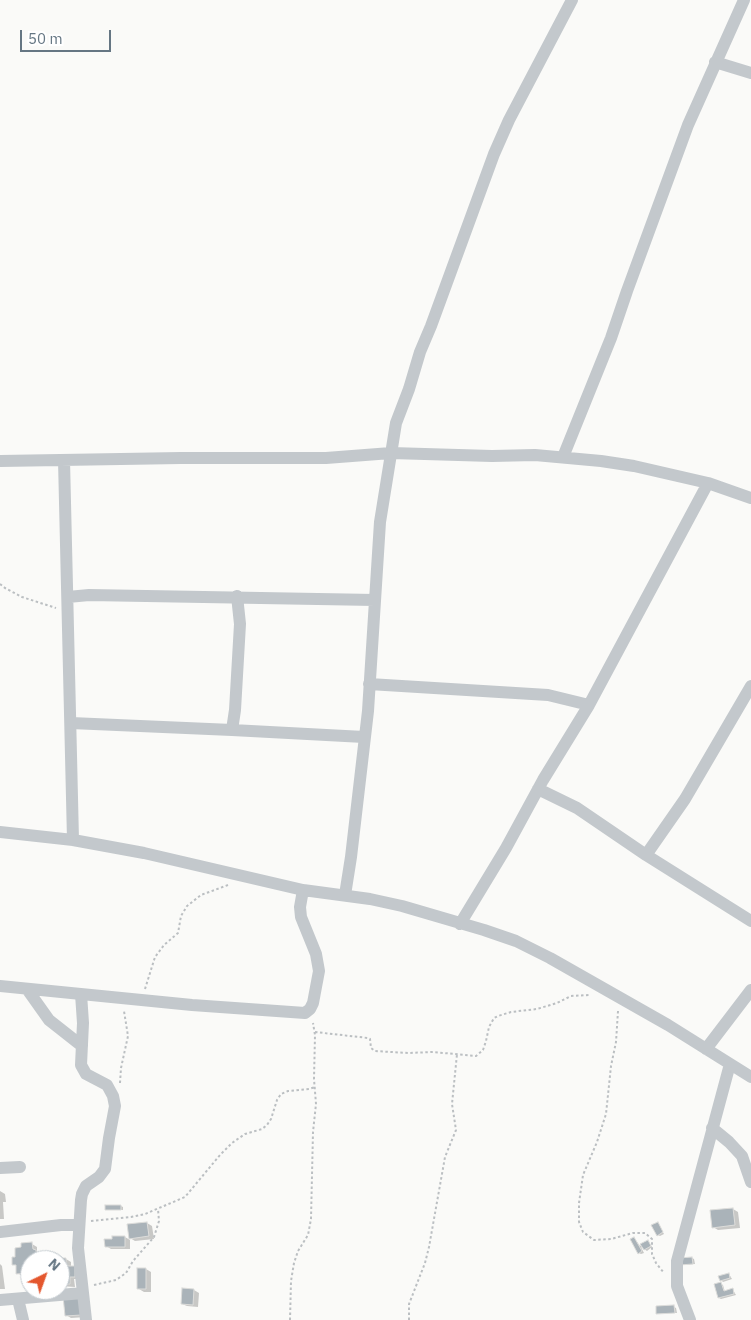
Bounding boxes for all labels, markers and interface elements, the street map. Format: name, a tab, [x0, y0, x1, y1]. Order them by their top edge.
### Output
scale bar	[22, 20, 114, 52]
text: 50 m	[28, 29, 63, 48]
north arrow	[20, 1250, 70, 1300]
text: N	[45, 1255, 64, 1275]

